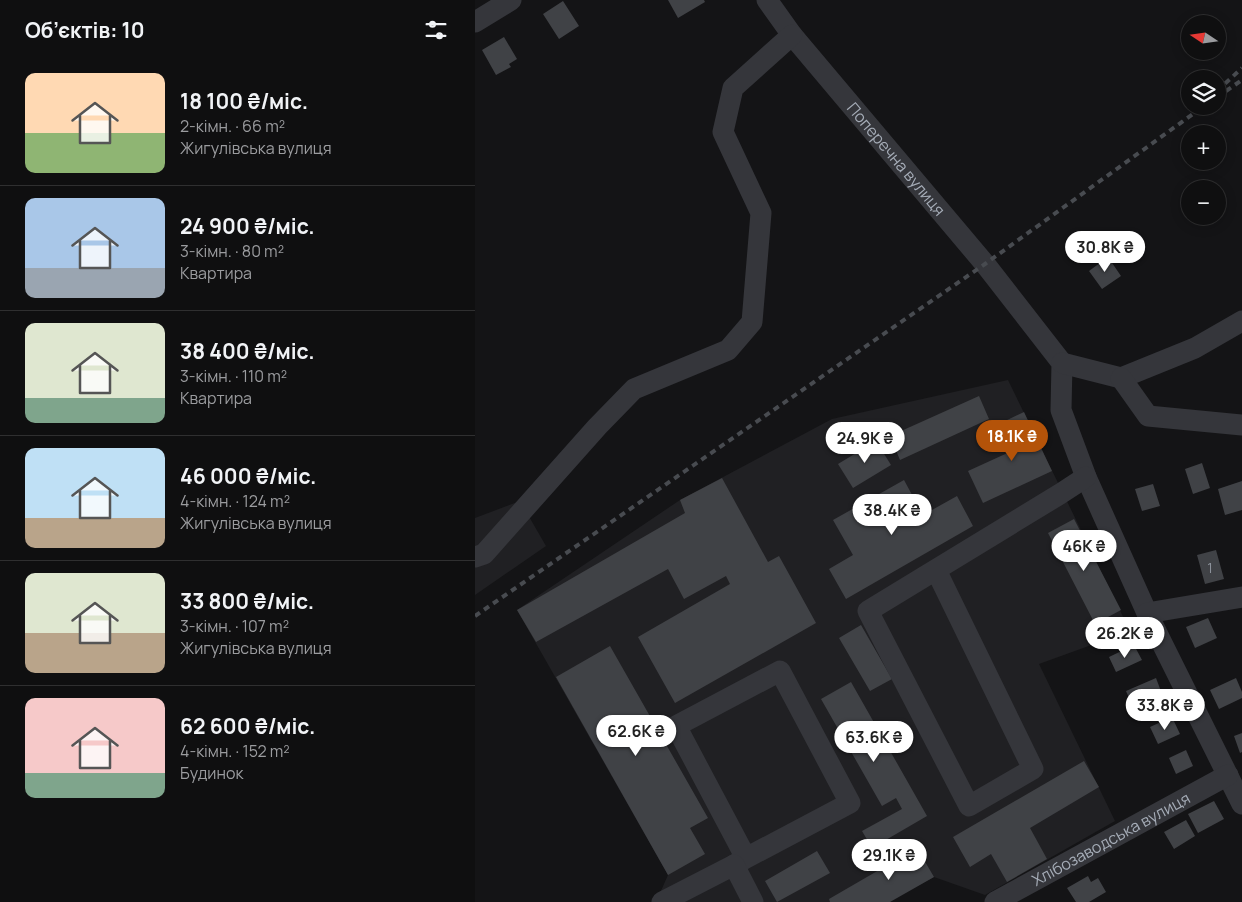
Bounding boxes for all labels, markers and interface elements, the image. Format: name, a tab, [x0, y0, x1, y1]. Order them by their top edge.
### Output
north arrow	[1181, 15, 1226, 60]
map controls	[1181, 15, 1226, 225]
text: Об’єктів: 10	[25, 16, 145, 44]
icon: filters	[422, 16, 450, 44]
button: layers	[1181, 70, 1226, 115]
text: 18 100 ₴/міс.	[180, 87, 308, 115]
icon: home	[65, 93, 125, 153]
street label: Поперечна вулиця	[842, 98, 951, 220]
text: 2-кімн. · 66 m²	[180, 115, 285, 137]
button: +	[1181, 125, 1226, 170]
text: Жигулівська вулиця	[180, 137, 331, 159]
button: −	[1181, 180, 1226, 225]
text: 24 900 ₴/міс.	[180, 212, 315, 240]
icon: home	[65, 218, 125, 278]
pin: 30.8K ₴	[1059, 230, 1151, 273]
text: 30.8K ₴	[1076, 236, 1134, 258]
text: 3-кімн. · 80 m²	[180, 240, 284, 262]
text: Квартира	[180, 262, 252, 284]
text: 38 400 ₴/міс.	[180, 337, 315, 365]
icon: home	[65, 343, 125, 403]
text: 3-кімн. · 110 m²	[180, 365, 287, 387]
text: Квартира	[180, 387, 252, 409]
pin: 18.1K ₴	[966, 420, 1058, 462]
pin: 24.9K ₴	[819, 422, 911, 464]
text: 18.1K ₴	[987, 425, 1037, 447]
text: 24.9K ₴	[837, 427, 893, 449]
text: 46 000 ₴/міс.	[180, 462, 316, 490]
icon: home	[65, 468, 125, 528]
text: 4-кімн. · 124 m²	[180, 490, 290, 512]
pin: 38.4K ₴	[846, 494, 938, 536]
text: 38.4K ₴	[864, 499, 920, 521]
text: Жигулівська вулиця	[180, 512, 331, 534]
pin: 46K ₴	[1049, 530, 1119, 572]
text: 46K ₴	[1063, 535, 1105, 557]
house number: 1	[1207, 558, 1213, 577]
text: 33 800 ₴/міс.	[180, 587, 314, 615]
icon: home	[65, 593, 125, 653]
text: 3-кімн. · 107 m²	[180, 615, 289, 637]
pin: 26.2K ₴	[1079, 616, 1171, 659]
text: 26.2K ₴	[1096, 622, 1154, 644]
text: Жигулівська вулиця	[180, 637, 331, 659]
pin: 33.8K ₴	[1119, 688, 1211, 731]
text: 33.8K ₴	[1137, 694, 1193, 716]
text: 62 600 ₴/міс.	[180, 712, 315, 740]
pin: 62.6K ₴	[590, 714, 682, 757]
icon: home	[65, 718, 125, 778]
text: 62.6K ₴	[607, 720, 665, 742]
pin: 63.6K ₴	[828, 720, 920, 763]
text: 63.6K ₴	[845, 726, 903, 748]
text: 4-кімн. · 152 m²	[180, 740, 290, 762]
text: Будинок	[180, 762, 243, 784]
street label: Хлібозаводська вулиця	[1028, 787, 1194, 891]
pin: 29.1K ₴	[843, 838, 935, 881]
text: 29.1K ₴	[863, 844, 915, 866]

